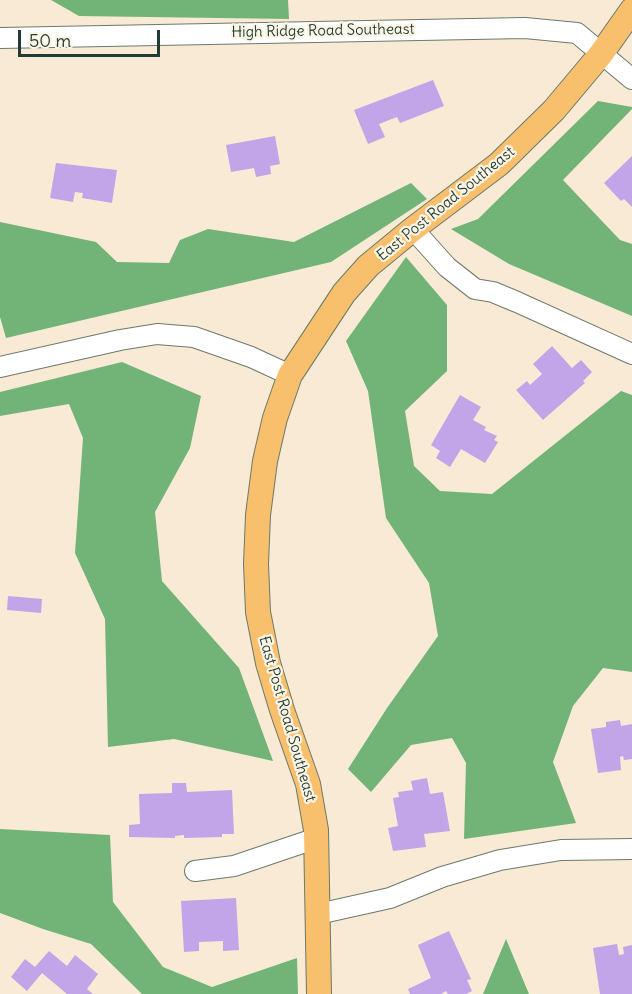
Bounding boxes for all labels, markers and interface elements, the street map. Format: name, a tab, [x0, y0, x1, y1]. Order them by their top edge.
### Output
scale bar	[21, 18, 164, 56]
street label: High Ridge Road Southeast	[231, 20, 415, 42]
text: 50 m	[29, 29, 71, 52]
street label: East Post Road Southeast	[374, 143, 518, 265]
street label: East Post Road Southeast	[255, 634, 319, 804]

